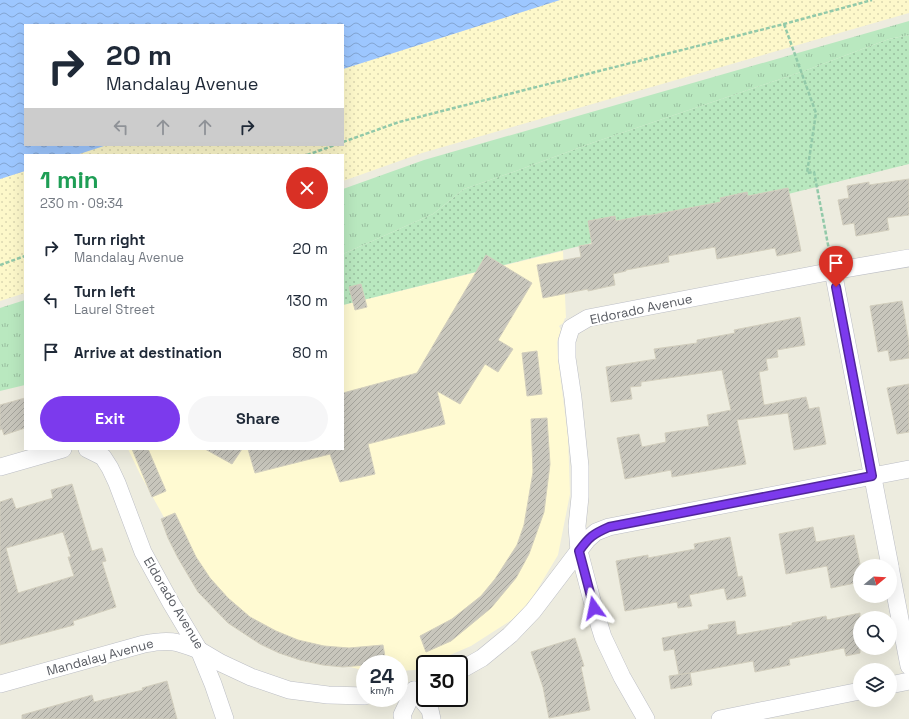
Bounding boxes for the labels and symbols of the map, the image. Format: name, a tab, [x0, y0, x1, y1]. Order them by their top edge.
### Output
pin	[819, 246, 853, 287]
street label: Eldorado Avenue	[588, 290, 694, 328]
street label: Eldorado Avenue	[140, 554, 208, 652]
north arrow	[853, 559, 897, 603]
position arrow	[573, 587, 615, 629]
street label: Mandalay Avenue	[45, 635, 155, 679]
speed limit sign: 30	[416, 655, 468, 707]

